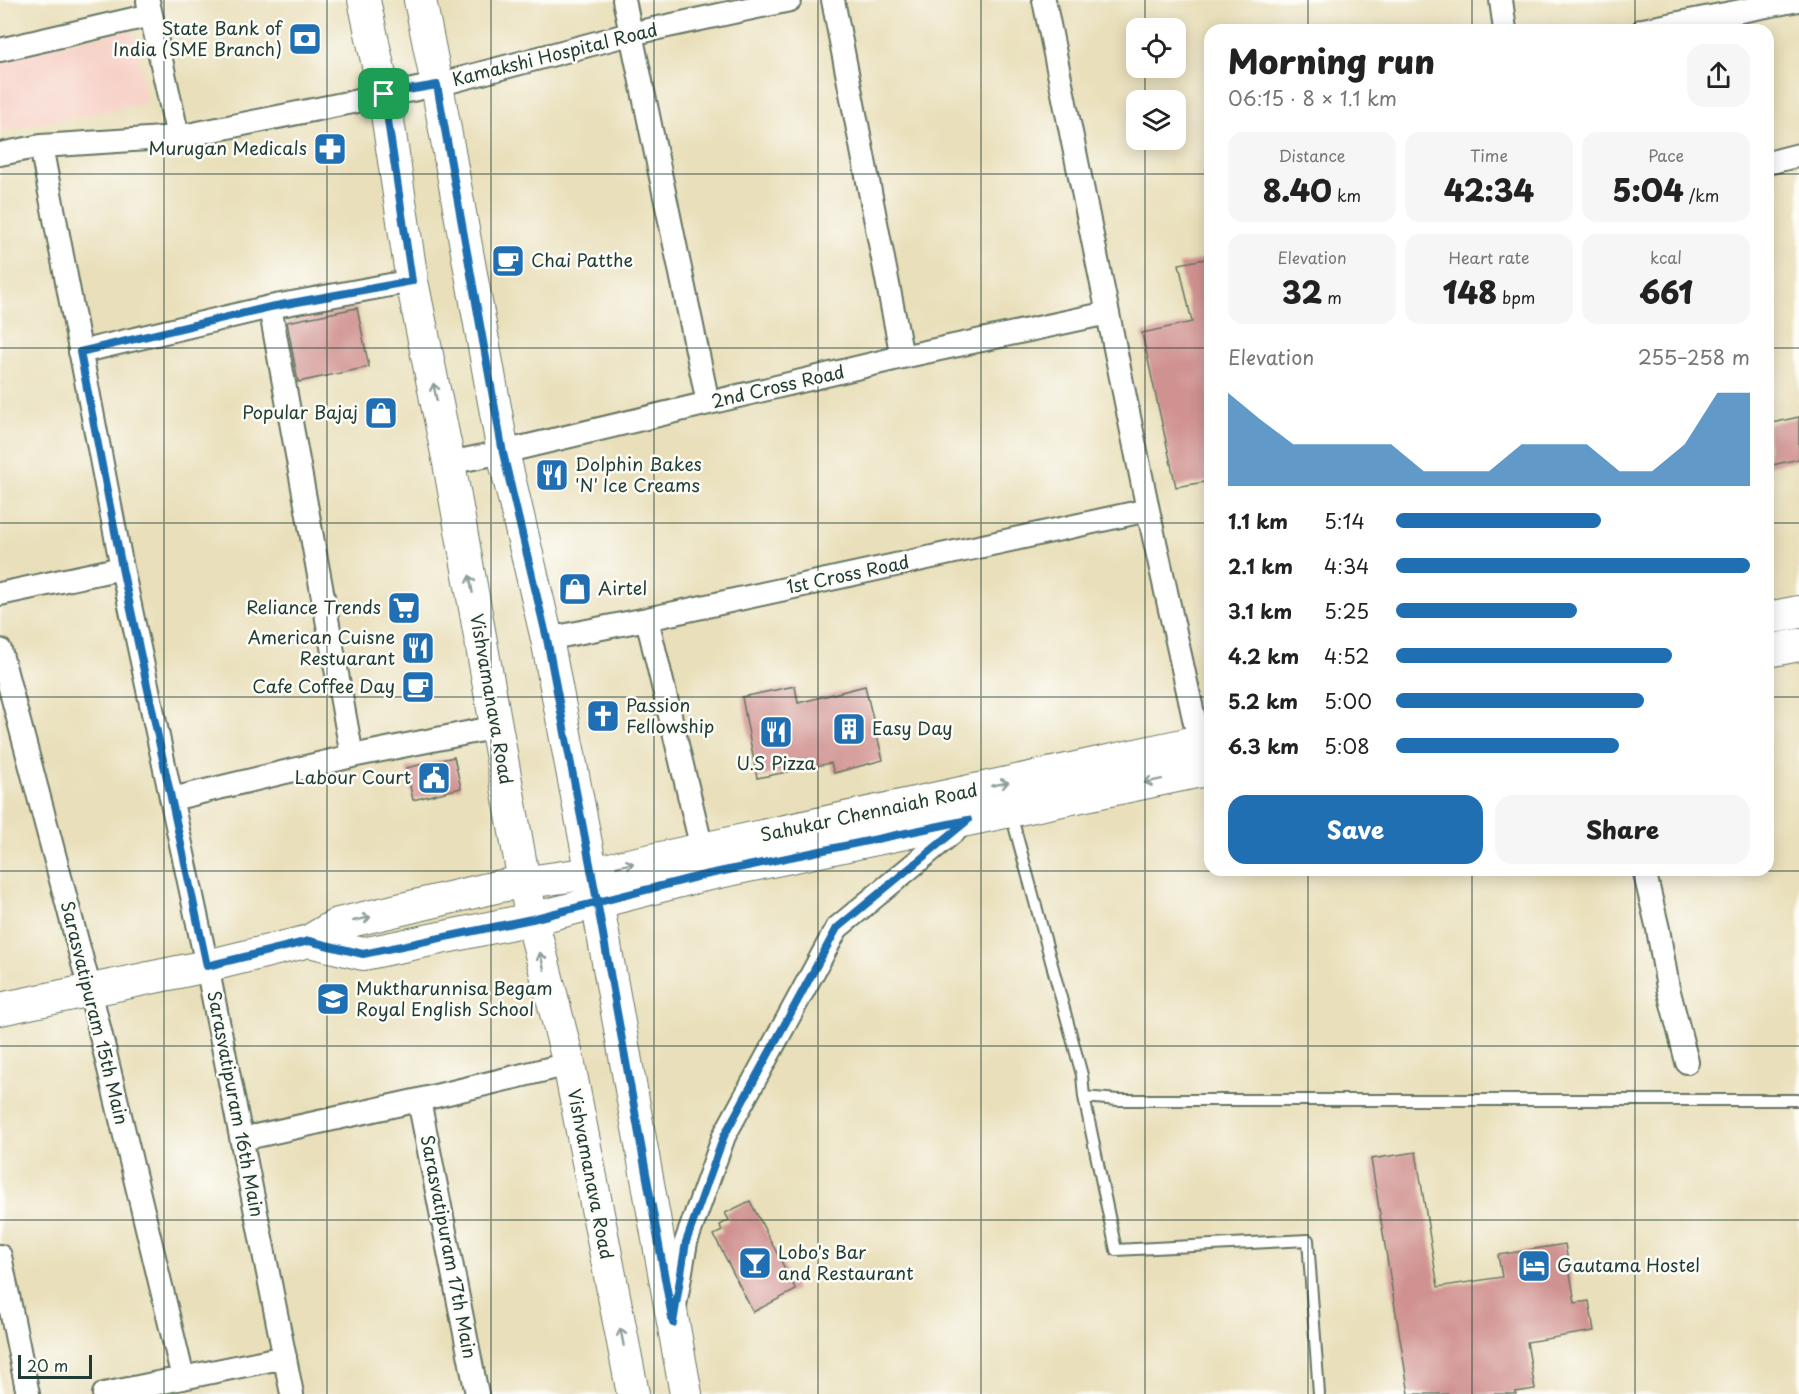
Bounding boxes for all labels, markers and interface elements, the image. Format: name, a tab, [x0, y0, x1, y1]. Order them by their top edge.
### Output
place label: State Bank of India (SME Branch)	[113, 14, 284, 62]
street label: Kamakshi Hospital Road	[449, 15, 660, 92]
map controls	[1126, 18, 1186, 150]
button: locate	[1126, 18, 1186, 78]
bank icon: State Bank of India (SME Branch)	[287, 21, 323, 57]
text: Morning run	[1228, 35, 1435, 85]
button: share	[1687, 44, 1750, 107]
pin	[358, 68, 409, 119]
icon: arrive	[367, 77, 400, 110]
text: 06:15 · 8 × 1.1 km	[1228, 83, 1397, 113]
button: layers	[1126, 90, 1186, 150]
pharmacy icon: Murugan Medicals	[312, 131, 348, 167]
place label: Murugan Medicals	[149, 134, 307, 161]
text: Distance	[1278, 143, 1346, 167]
text: Time	[1470, 143, 1508, 167]
text: Pace	[1648, 143, 1684, 167]
text: 8.40	[1263, 167, 1332, 212]
text: 42:34	[1444, 167, 1534, 212]
text: 5:04	[1613, 167, 1684, 212]
text: km	[1332, 183, 1361, 207]
text: /km	[1684, 183, 1719, 207]
cafe icon: Chai Patthe	[490, 243, 526, 279]
text: Elevation	[1277, 245, 1347, 269]
text: Heart rate	[1449, 245, 1529, 269]
text: kcal	[1650, 245, 1682, 269]
place label: Chai Patthe	[531, 246, 633, 273]
text: 32	[1282, 269, 1322, 314]
text: 148	[1443, 269, 1497, 314]
text: 661	[1639, 269, 1693, 314]
text: m	[1322, 285, 1342, 309]
text: bpm	[1497, 285, 1535, 309]
text: Elevation	[1228, 342, 1314, 372]
text: 255–258 m	[1638, 342, 1750, 372]
street label: 2nd Cross Road	[708, 357, 847, 414]
one-way arrow	[428, 383, 440, 402]
shop icon: Popular Bajaj	[363, 395, 399, 431]
place label: Popular Bajaj	[242, 398, 358, 425]
place label: Dolphin Bakes 'N' Ice Creams	[575, 450, 702, 498]
restaurant icon: Dolphin Bakes 'N' Ice Creams	[534, 457, 570, 493]
text: 1.1 km	[1228, 506, 1288, 536]
text: 5:14	[1324, 506, 1365, 536]
street label: 1st Cross Road	[784, 547, 912, 600]
text: 2.1 km	[1228, 551, 1293, 581]
text: 4:34	[1324, 551, 1369, 581]
shop icon: Airtel	[557, 571, 593, 607]
place label: Airtel	[598, 574, 647, 601]
one-way arrow	[465, 575, 476, 594]
supermarket icon: Reliance Trends	[386, 590, 422, 626]
place label: Reliance Trends	[246, 593, 381, 620]
text: 3.1 km	[1228, 596, 1292, 626]
text: 5:25	[1324, 596, 1369, 626]
street label: Vishvamanava Road	[464, 611, 521, 786]
place label: American Cuisne Restuarant	[248, 623, 395, 671]
restaurant icon: American Cuisne Restuarant	[400, 630, 436, 666]
text: 4.2 km	[1228, 641, 1299, 671]
text: 4:52	[1324, 641, 1369, 671]
cafe icon: Cafe Coffee Day	[400, 669, 436, 705]
place label: Cafe Coffee Day	[252, 672, 395, 699]
text: 5.2 km	[1228, 686, 1298, 716]
text: 5:00	[1324, 686, 1372, 716]
place label: Passion Fellowship	[626, 691, 714, 739]
church icon: Passion Fellowship	[585, 698, 621, 734]
building icon: Easy Day	[831, 711, 867, 747]
restaurant icon: U.S Pizza	[758, 714, 794, 750]
place label: Easy Day	[872, 714, 953, 741]
text: 6.3 km	[1228, 731, 1299, 761]
text: 5:08	[1324, 731, 1370, 761]
place label: U.S Pizza	[736, 749, 817, 776]
public building icon: Labour Court	[416, 760, 452, 796]
place label: Labour Court	[294, 763, 411, 790]
street label: Sahukar Chennaiah Road	[758, 775, 980, 848]
one-way arrow	[1144, 776, 1164, 787]
one-way arrow	[990, 778, 1009, 789]
button: Save	[1228, 795, 1483, 864]
button: Share	[1495, 795, 1750, 864]
one-way arrow	[615, 859, 634, 871]
street label: Sarasvatipuram 15th Main	[55, 898, 136, 1127]
one-way arrow	[353, 912, 372, 924]
one-way arrow	[536, 952, 548, 971]
place label: Muktharunnisa Begam Royal English School	[356, 974, 553, 1022]
school or university icon: Muktharunnisa Begam Royal English School	[315, 981, 351, 1017]
street label: Sarasvatipuram 16th Main	[201, 988, 272, 1219]
street label: Vishvamanava Road	[562, 1086, 621, 1261]
street label: Sarasvatipuram 17th Main	[415, 1133, 484, 1361]
place label: Lobo's Bar and Restaurant	[778, 1238, 914, 1286]
bar icon: Lobo's Bar and Restaurant	[737, 1245, 773, 1281]
hotel icon: Gautama Hostel	[1516, 1248, 1552, 1284]
place label: Gautama Hostel	[1557, 1251, 1700, 1278]
one-way arrow	[616, 1327, 627, 1347]
scale bar	[18, 1352, 92, 1380]
text: 20 m	[27, 1353, 68, 1377]

